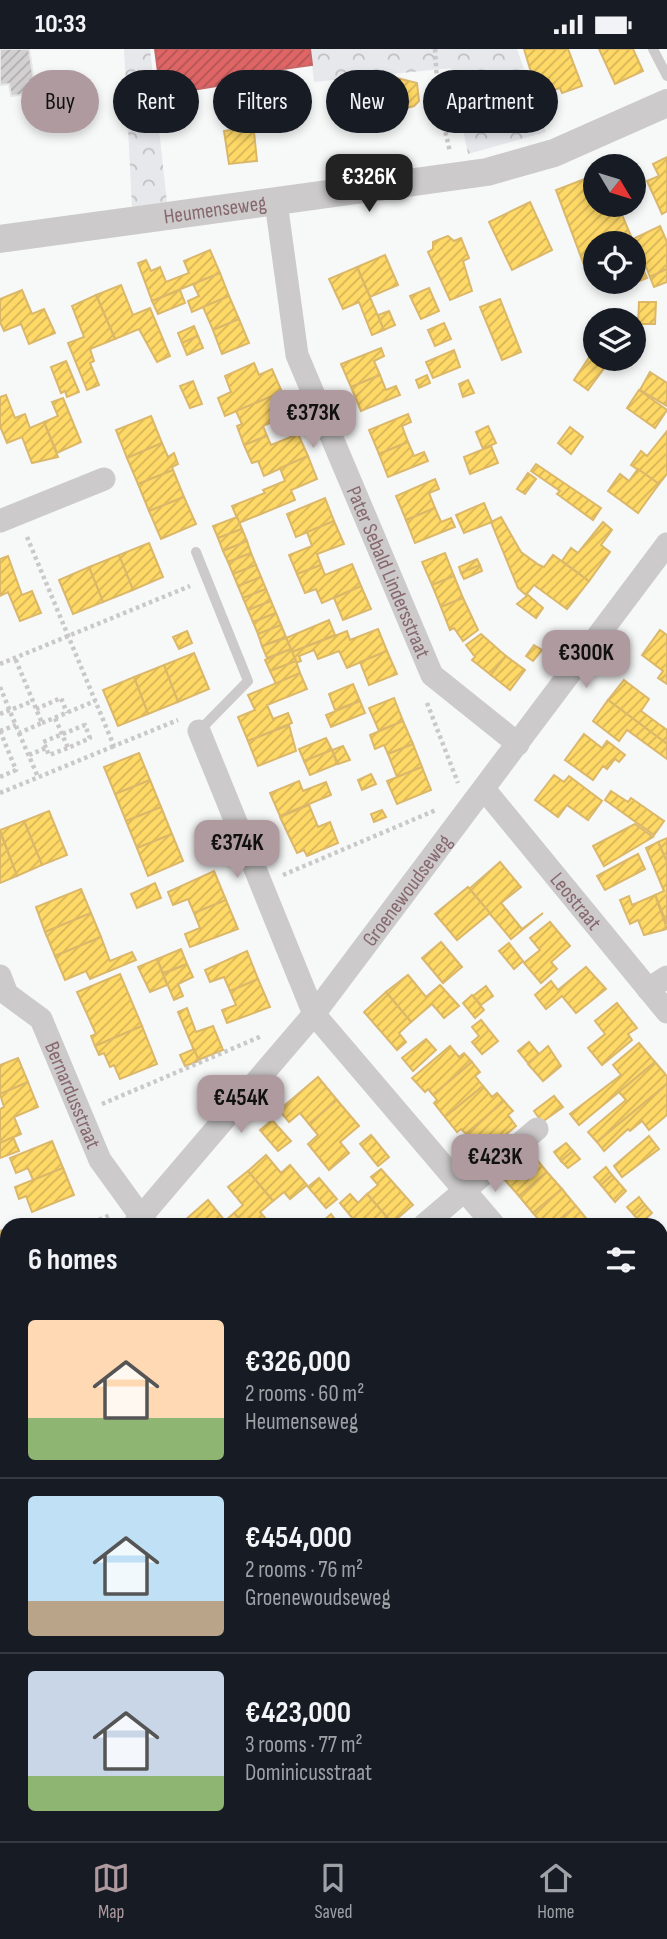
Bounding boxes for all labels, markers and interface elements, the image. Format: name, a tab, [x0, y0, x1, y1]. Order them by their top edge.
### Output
text: 10:33	[35, 9, 86, 40]
chip: Buy	[21, 70, 99, 133]
chip: Rent	[113, 70, 199, 133]
chip: Filters	[213, 70, 312, 133]
chip: New	[326, 70, 409, 133]
chip: Apartment	[423, 70, 558, 133]
north arrow	[583, 154, 646, 217]
map controls	[583, 154, 646, 371]
pin: €326K	[320, 155, 418, 214]
text: €326K	[342, 163, 396, 191]
street label: Heumenseweg	[162, 190, 268, 229]
button: locate	[583, 231, 646, 294]
button: layers	[583, 308, 646, 371]
pin: €373K	[264, 391, 362, 450]
text: €373K	[286, 399, 340, 427]
street label: Pater Sebald Lindersstraat	[341, 482, 436, 662]
pin: €300K	[537, 631, 635, 690]
text: €300K	[558, 639, 614, 667]
pin: €374K	[188, 821, 286, 880]
text: €374K	[210, 829, 264, 857]
street label: Groenewoudseweg	[357, 830, 457, 951]
street label: Leostraat	[545, 867, 607, 935]
street label: Bernardusstraat	[39, 1038, 106, 1152]
pin: €454K	[192, 1075, 290, 1135]
text: €454K	[213, 1084, 269, 1112]
pin: €423K	[446, 1135, 544, 1194]
text: €423K	[468, 1143, 522, 1171]
icon: filters	[602, 1241, 640, 1279]
text: 6 homes	[28, 1242, 117, 1278]
text: €326,000	[245, 1344, 351, 1380]
icon: home	[84, 1348, 168, 1432]
text: 2 rooms · 60 m²	[245, 1380, 364, 1408]
text: Heumenseweg	[245, 1408, 358, 1436]
text: €454,000	[245, 1520, 352, 1556]
icon: home	[84, 1524, 168, 1608]
text: 2 rooms · 76 m²	[245, 1556, 363, 1584]
text: Groenewoudseweg	[245, 1584, 391, 1612]
text: €423,000	[245, 1695, 351, 1731]
icon: home	[84, 1699, 168, 1783]
text: 3 rooms · 77 m²	[245, 1731, 363, 1759]
text: Dominicusstraat	[245, 1759, 372, 1787]
tab: Map	[92, 1859, 130, 1924]
tab: Saved	[314, 1859, 353, 1924]
tab: Home	[537, 1859, 575, 1924]

